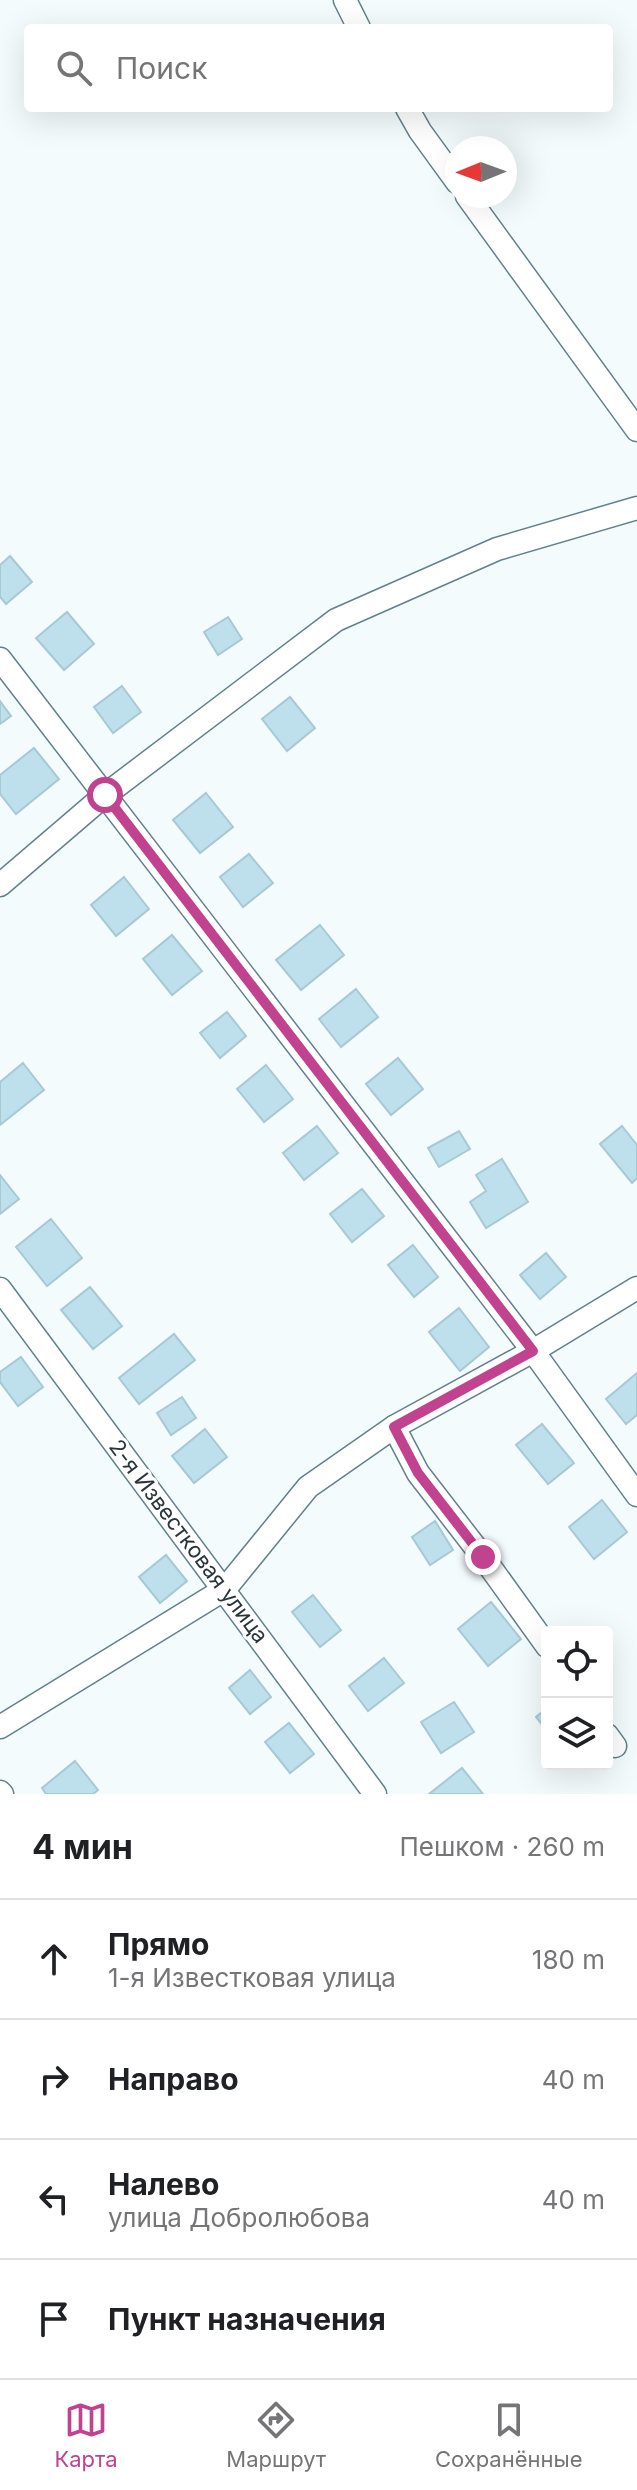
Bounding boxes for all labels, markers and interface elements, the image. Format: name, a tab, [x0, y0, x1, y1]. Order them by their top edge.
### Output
search box	[24, 24, 613, 112]
icon: search	[52, 46, 96, 90]
text: Поиск	[116, 50, 207, 86]
north arrow	[445, 136, 517, 208]
route start	[87, 777, 123, 813]
street label: 2-я Известковая улица	[104, 1434, 274, 1648]
route end	[465, 1539, 501, 1575]
map controls	[541, 1626, 613, 1770]
button: locate	[541, 1626, 613, 1698]
button: layers	[541, 1698, 613, 1770]
text: 4 мин	[32, 1826, 133, 1867]
text: Пешком · 260 m	[399, 1831, 605, 1862]
text: Прямо	[108, 1926, 209, 1962]
icon: ahead	[32, 1937, 76, 1981]
text: 180 m	[532, 1944, 605, 1975]
text: 1-я Известковая улица	[108, 1962, 396, 1993]
icon: right	[32, 2057, 76, 2101]
text: Направо	[108, 2061, 239, 2097]
text: 40 m	[542, 2064, 605, 2095]
text: Налево	[108, 2166, 220, 2202]
icon: left	[32, 2177, 76, 2221]
text: 40 m	[542, 2184, 605, 2215]
text: улица Добролюбова	[108, 2202, 370, 2233]
icon: arrive	[32, 2297, 76, 2341]
text: Пункт назначения	[108, 2301, 386, 2337]
tab: Карта	[54, 2398, 118, 2472]
tab: Маршрут	[226, 2398, 326, 2472]
tab: Сохранённые	[435, 2398, 583, 2472]

